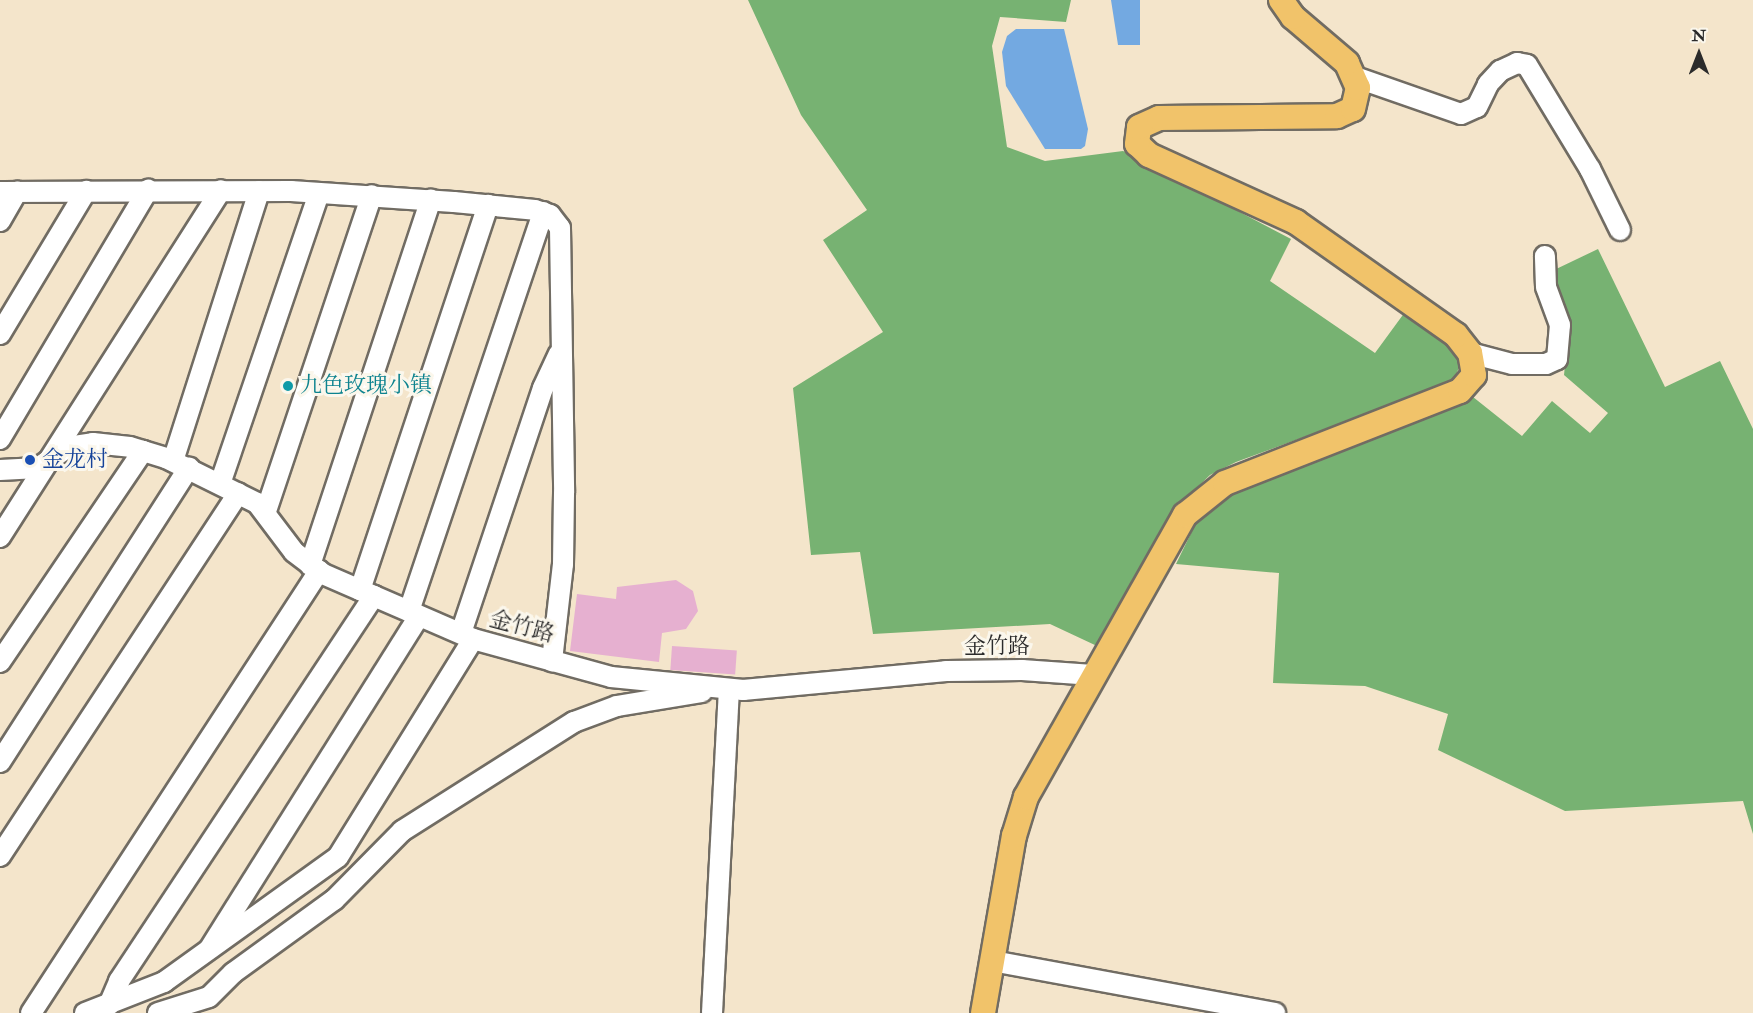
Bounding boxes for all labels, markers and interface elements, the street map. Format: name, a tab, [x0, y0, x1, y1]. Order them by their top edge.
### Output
north arrow	[1669, 24, 1729, 84]
text: N	[1692, 26, 1706, 46]
place label: 九色玫瑰小镇	[300, 373, 432, 399]
marker: 九色玫瑰小镇	[281, 379, 295, 393]
place label: 金龙村	[42, 447, 108, 473]
marker: 金龙村	[23, 453, 37, 467]
street label: 金竹路	[487, 606, 557, 648]
street label: 金竹路	[964, 634, 1030, 660]

